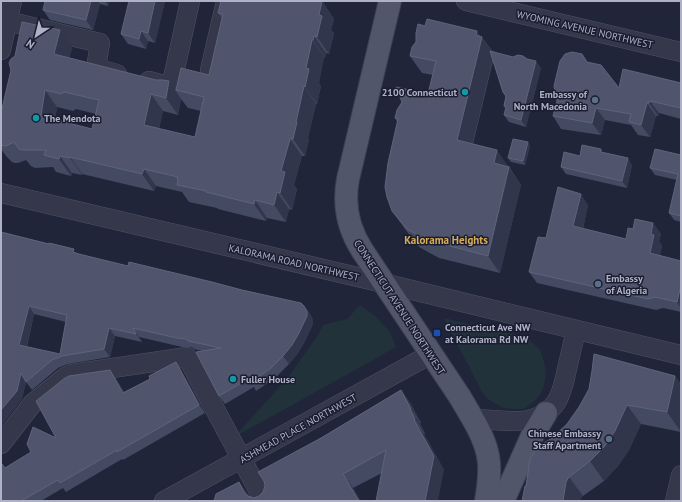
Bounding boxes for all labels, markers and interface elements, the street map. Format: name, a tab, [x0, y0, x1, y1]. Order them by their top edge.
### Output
street label: WYOMING AVENUE NORTHWEST	[515, 7, 655, 52]
north arrow	[16, 16, 56, 56]
text: N	[23, 36, 37, 52]
place label: 2100 Connecticut	[382, 86, 458, 99]
marker: 2100 Connecticut	[460, 87, 470, 97]
place label: Embassy of North Macedonia	[514, 88, 588, 113]
marker: Embassy of North Macedonia	[590, 95, 600, 105]
place label: The Mendota	[44, 112, 101, 125]
marker: The Mendota	[31, 113, 41, 123]
district label: Kalorama Heights	[404, 233, 488, 247]
street label: CONNECTICUT AVENUE NORTHWEST	[351, 237, 448, 377]
street label: KALORAMA ROAD NORTHWEST	[227, 241, 361, 284]
place label: Embassy of Algeria	[606, 272, 647, 297]
marker: Embassy of Algeria	[593, 279, 603, 289]
place label: Connecticut Ave NW at Kalorama Rd NW	[445, 321, 531, 346]
marker: Connecticut Ave NW at Kalorama Rd NW	[432, 328, 442, 338]
place label: Fuller House	[241, 373, 295, 386]
marker: Fuller House	[228, 374, 238, 384]
street label: ASHMEAD PLACE NORTHWEST	[237, 391, 360, 466]
place label: Chinese Embassy Staff Apartment	[528, 427, 601, 452]
marker: Chinese Embassy Staff Apartment	[604, 434, 614, 444]

